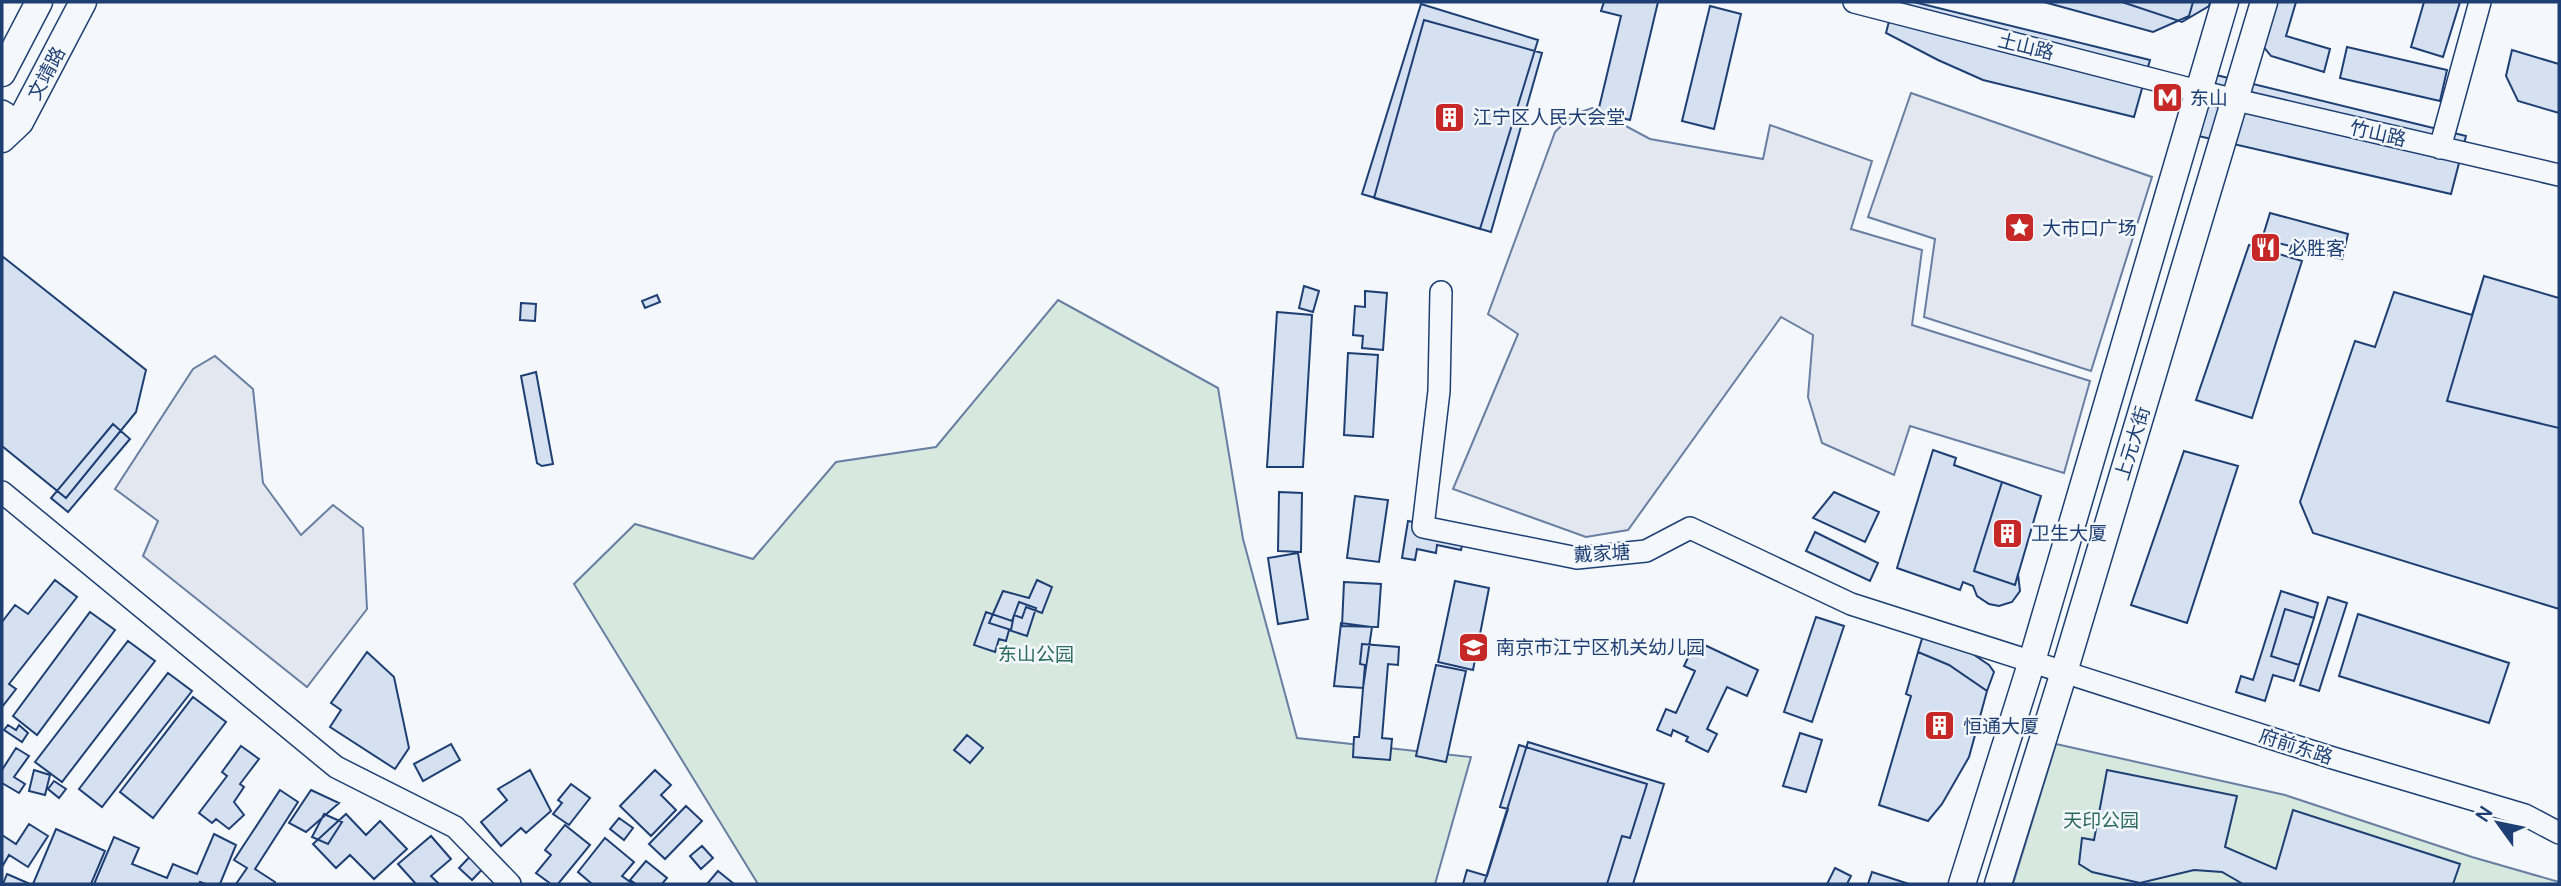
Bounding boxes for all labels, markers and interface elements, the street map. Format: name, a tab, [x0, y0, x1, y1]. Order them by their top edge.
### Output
street label: 土山路	[1995, 26, 2057, 66]
street label: 文靖路	[21, 42, 71, 104]
metro station icon: 东山	[2150, 81, 2184, 115]
place label: 东山	[2190, 85, 2228, 111]
building icon: 江宁区人民大会堂	[1433, 100, 1467, 134]
place label: 江宁区人民大会堂	[1473, 104, 1625, 130]
street label: 竹山路	[2347, 114, 2409, 152]
place icon: 大市口广场	[2002, 211, 2036, 245]
place label: 大市口广场	[2042, 215, 2137, 241]
restaurant icon: 必胜客	[2248, 231, 2282, 265]
place label: 必胜客	[2288, 235, 2345, 261]
street label: 上元大街	[2108, 403, 2156, 483]
building icon: 卫生大厦	[1991, 516, 2025, 550]
place label: 卫生大厦	[2031, 520, 2107, 546]
street label: 戴家塘	[1573, 539, 1631, 567]
school or university icon: 南京市江宁区机关幼儿园	[1456, 630, 1490, 664]
place label: 南京市江宁区机关幼儿园	[1496, 634, 1705, 660]
park label: 东山公园	[998, 641, 1074, 667]
building icon: 恒通大厦	[1923, 709, 1957, 743]
place label: 恒通大厦	[1963, 713, 2039, 739]
street label: 府前东路	[2256, 722, 2336, 770]
north arrow	[2463, 788, 2533, 858]
text: N	[2469, 801, 2498, 827]
park label: 天印公园	[2063, 807, 2139, 833]

